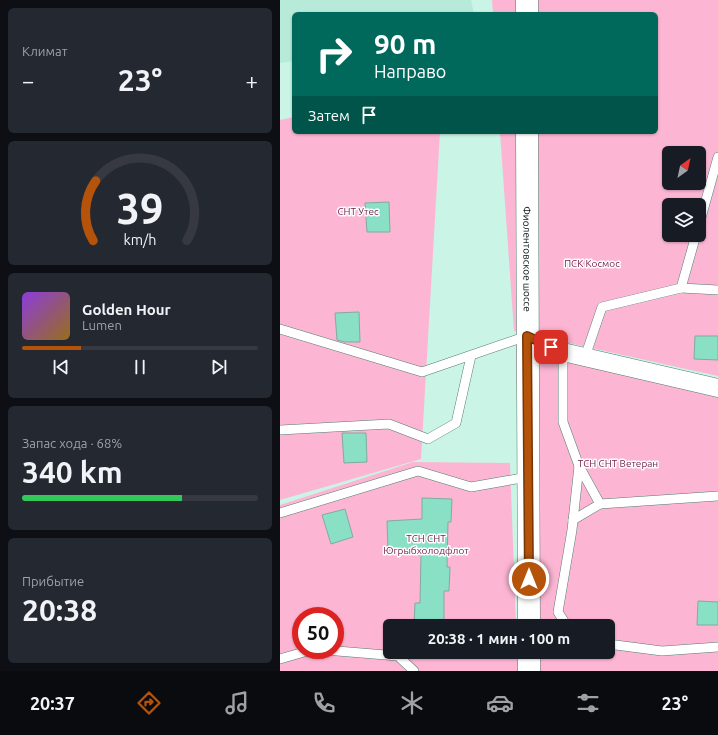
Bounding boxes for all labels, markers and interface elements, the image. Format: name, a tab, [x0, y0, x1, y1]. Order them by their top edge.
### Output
icon: right	[308, 28, 360, 80]
text: 90 m	[374, 28, 436, 59]
text: Климат	[22, 44, 67, 58]
text: Направо	[374, 61, 446, 81]
text: 23°	[118, 63, 162, 97]
text: −	[22, 68, 34, 93]
text: +	[246, 68, 258, 93]
icon: arrive	[358, 104, 380, 126]
text: Затем	[308, 107, 350, 124]
north arrow	[662, 146, 706, 190]
map controls	[662, 146, 706, 242]
text: 39	[117, 185, 163, 232]
button: layers	[662, 198, 706, 242]
park label: СНТ Утес	[337, 206, 379, 217]
street label: Фиолентовское шоссе	[521, 206, 533, 312]
text: km/h	[124, 231, 156, 247]
park label: ПСК Космос	[564, 258, 620, 269]
text: Golden Hour	[82, 301, 171, 318]
text: Lumen	[82, 318, 122, 332]
pin	[534, 330, 568, 364]
icon: arrive	[540, 336, 562, 358]
icon: previous	[50, 356, 72, 378]
icon: pause	[129, 356, 151, 378]
icon: next	[208, 356, 230, 378]
text: Запас хода · 68%	[22, 436, 122, 450]
text: 340 km	[22, 455, 123, 489]
park label: ТСН СНТ Ветеран	[578, 458, 658, 469]
park label: ТСН СНТ Югрыбхолодфлот	[383, 533, 469, 556]
position arrow	[508, 558, 550, 600]
text: Прибытие	[22, 574, 84, 588]
text: 20:38	[22, 593, 97, 627]
speed limit sign: 50	[292, 607, 344, 659]
text: 20:38 · 1 мин · 100 m	[428, 630, 570, 647]
icon: directions	[135, 689, 163, 717]
icon: music	[223, 689, 251, 717]
icon: phone	[310, 689, 338, 717]
icon: climate	[398, 689, 426, 717]
icon: car	[486, 689, 514, 717]
icon: filters	[574, 689, 602, 717]
text: 20:37	[30, 693, 75, 713]
text: 23°	[661, 693, 688, 713]

